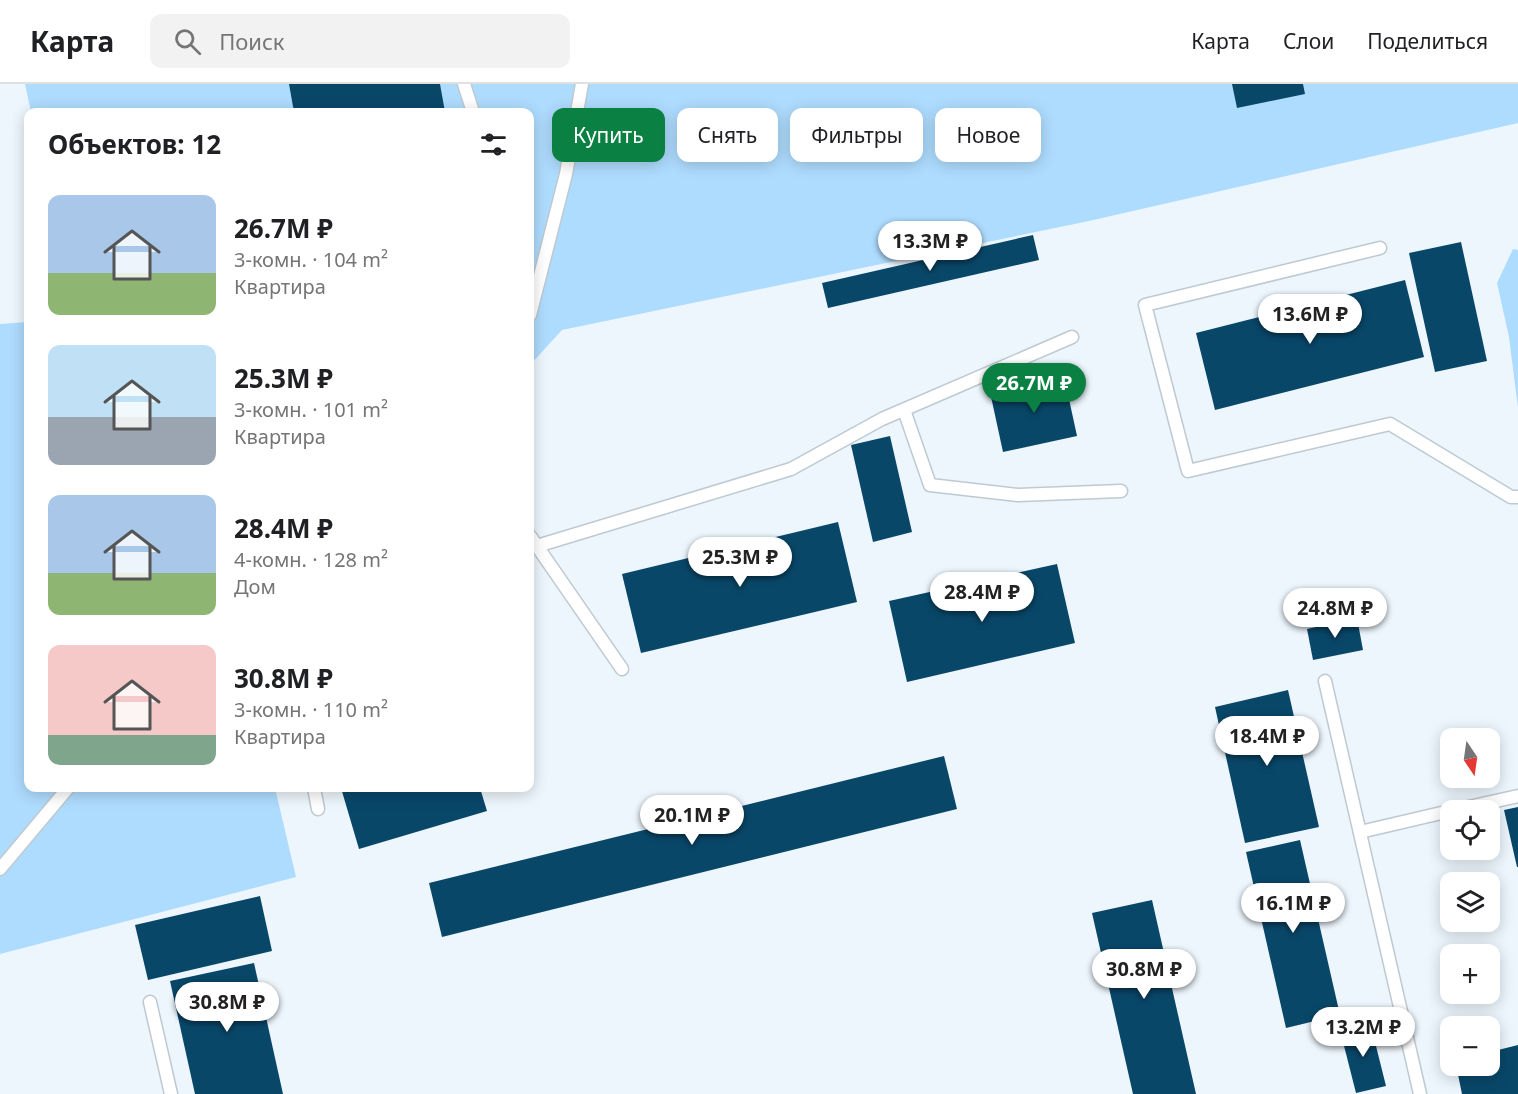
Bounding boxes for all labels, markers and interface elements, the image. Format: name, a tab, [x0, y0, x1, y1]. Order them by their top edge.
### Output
search box	[150, 14, 570, 68]
text: Карта	[30, 22, 114, 60]
icon: search	[171, 25, 204, 58]
text: Поиск	[219, 26, 285, 56]
text: Карта	[1191, 27, 1250, 55]
text: Слои	[1283, 27, 1334, 55]
text: Поделиться	[1367, 27, 1488, 55]
chip: Купить	[552, 108, 665, 162]
chip: Снять	[677, 108, 778, 162]
chip: Фильтры	[790, 108, 923, 162]
chip: Новое	[935, 108, 1041, 162]
text: Объектов: 12	[48, 126, 221, 162]
icon: filters	[477, 128, 510, 161]
text: 26.7M ₽	[234, 210, 333, 246]
icon: home	[96, 219, 168, 291]
pin: 13.3M ₽	[875, 221, 985, 272]
text: 13.3M ₽	[892, 227, 968, 254]
text: 3-комн. · 104 m²	[234, 246, 388, 273]
text: Квартира	[234, 273, 326, 300]
pin: 13.6M ₽	[1255, 294, 1365, 345]
text: 13.6M ₽	[1272, 300, 1348, 327]
text: 25.3M ₽	[234, 360, 333, 396]
pin: 26.7M ₽	[979, 363, 1089, 414]
icon: home	[96, 369, 168, 441]
text: 26.7M ₽	[996, 369, 1072, 396]
text: 3-комн. · 101 m²	[234, 396, 388, 423]
text: Квартира	[234, 423, 326, 450]
text: 28.4M ₽	[234, 510, 333, 546]
icon: home	[96, 519, 168, 591]
pin: 25.3M ₽	[685, 537, 795, 588]
text: 25.3M ₽	[702, 543, 778, 570]
text: 4-комн. · 128 m²	[234, 546, 388, 573]
pin: 28.4M ₽	[927, 572, 1037, 623]
text: Дом	[234, 573, 276, 600]
text: 28.4M ₽	[944, 578, 1020, 605]
pin: 24.8M ₽	[1280, 588, 1390, 639]
text: 24.8M ₽	[1297, 594, 1373, 621]
text: 30.8M ₽	[234, 660, 333, 696]
icon: home	[96, 669, 168, 741]
text: 3-комн. · 110 m²	[234, 696, 388, 723]
pin: 18.4M ₽	[1212, 716, 1322, 767]
text: 18.4M ₽	[1229, 722, 1305, 749]
text: Квартира	[234, 723, 326, 750]
north arrow	[1440, 728, 1500, 788]
map controls	[1440, 728, 1500, 1076]
pin: 20.1M ₽	[637, 795, 747, 846]
button: locate	[1440, 800, 1500, 860]
text: 20.1M ₽	[654, 801, 730, 828]
button: layers	[1440, 872, 1500, 932]
pin: 16.1M ₽	[1238, 883, 1348, 934]
text: 16.1M ₽	[1255, 889, 1331, 916]
button: +	[1440, 944, 1500, 1004]
pin: 30.8M ₽	[1089, 949, 1199, 1000]
text: 30.8M ₽	[1106, 955, 1182, 982]
pin: 30.8M ₽	[172, 982, 282, 1033]
text: 30.8M ₽	[189, 988, 265, 1015]
pin: 13.2M ₽	[1308, 1007, 1418, 1058]
text: 13.2M ₽	[1325, 1013, 1401, 1040]
button: −	[1440, 1016, 1500, 1076]

